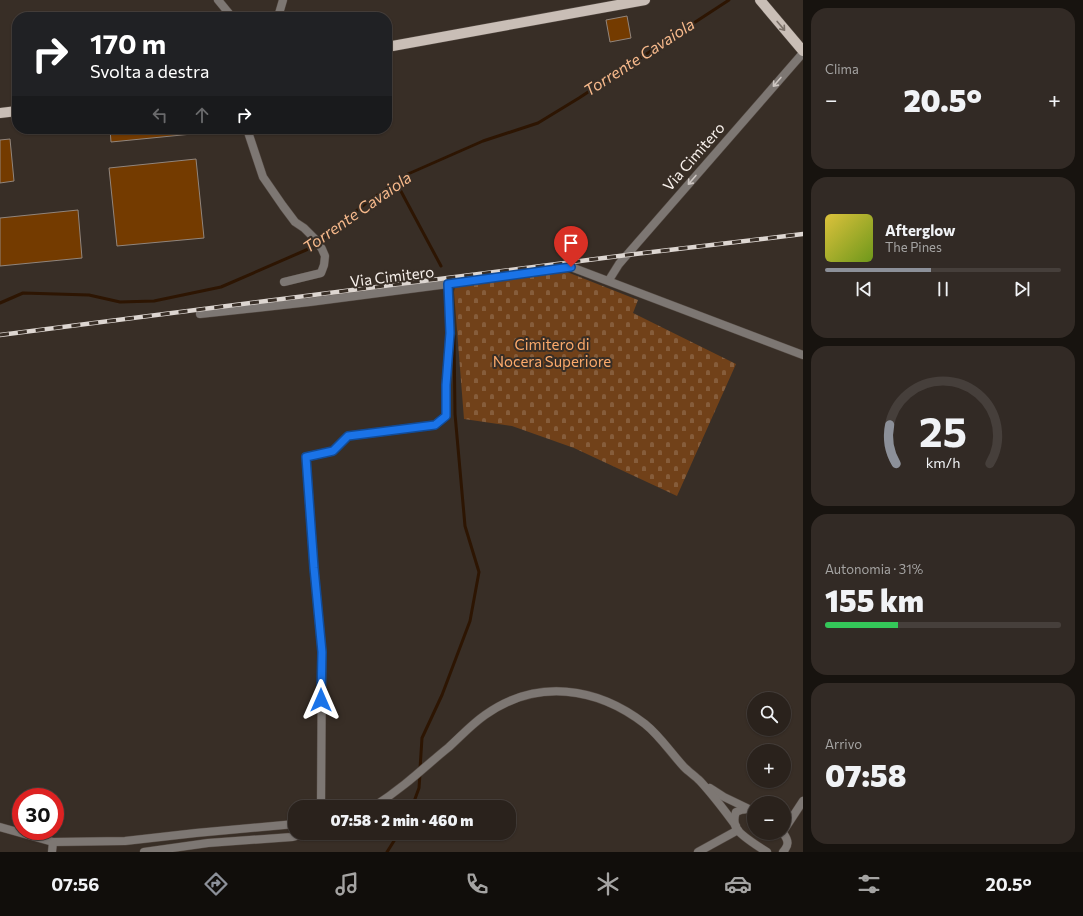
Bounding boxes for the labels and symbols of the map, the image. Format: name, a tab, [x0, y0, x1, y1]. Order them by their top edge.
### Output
water label: Torrente Cavaiola	[580, 14, 698, 99]
one-way arrow	[777, 20, 786, 31]
one-way arrow	[773, 77, 782, 88]
street label: Via Cimitero	[659, 118, 728, 194]
water label: Torrente Cavaiola	[299, 167, 415, 256]
one-way arrow	[688, 175, 697, 185]
pin	[554, 226, 588, 267]
street label: Via Cimitero	[349, 262, 435, 290]
park label: Cimitero di Nocera Superiore	[493, 335, 611, 370]
position arrow	[300, 679, 342, 721]
speed limit sign: 30	[12, 788, 64, 840]

